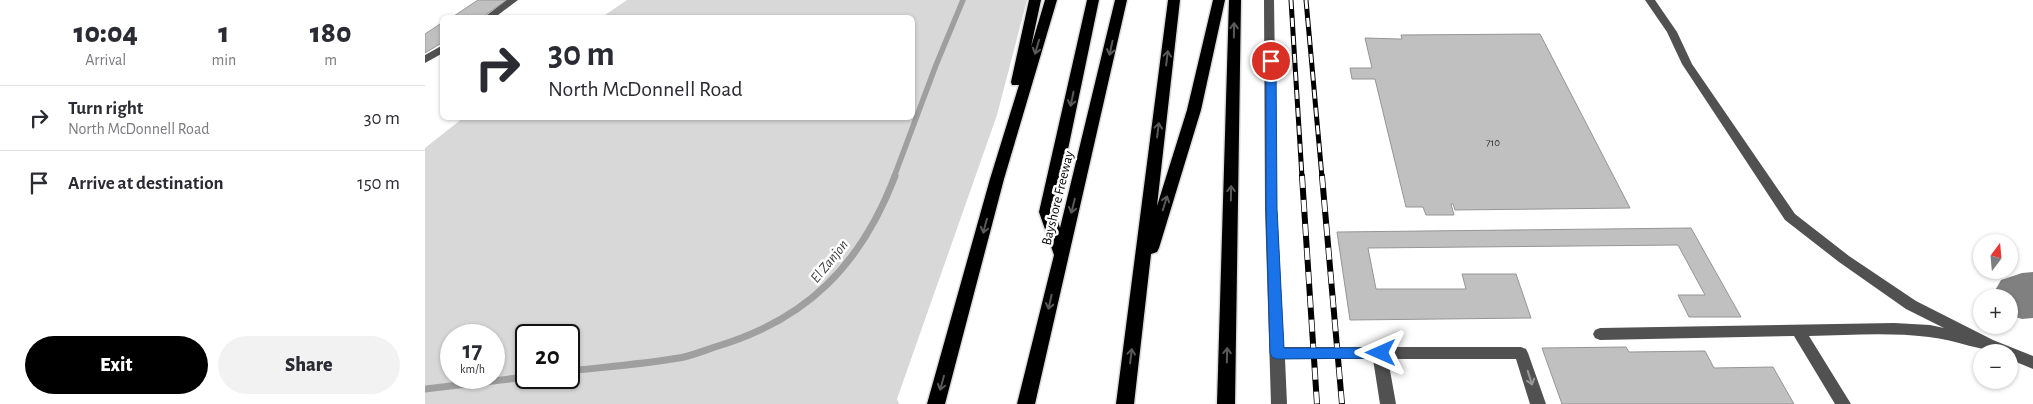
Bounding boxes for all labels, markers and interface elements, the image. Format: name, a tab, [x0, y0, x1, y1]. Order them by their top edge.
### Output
text: 10:04	[74, 18, 138, 48]
text: 1	[218, 18, 229, 48]
text: 180	[310, 18, 351, 48]
one-way arrow	[1229, 23, 1239, 39]
icon: right	[465, 35, 530, 100]
text: 30 m	[548, 37, 615, 72]
one-way arrow	[1032, 38, 1042, 54]
one-way arrow	[1106, 39, 1115, 55]
pin	[1250, 40, 1292, 82]
icon: arrive	[1257, 47, 1285, 75]
one-way arrow	[1162, 51, 1172, 67]
text: Arrival	[85, 52, 126, 68]
text: min	[211, 52, 236, 68]
text: m	[324, 52, 337, 68]
text: North McDonnell Road	[548, 78, 743, 100]
one-way arrow	[1067, 91, 1076, 107]
text: Turn right	[68, 99, 143, 118]
icon: right	[25, 104, 53, 132]
text: 30 m	[364, 109, 400, 128]
text: North McDonnell Road	[68, 121, 210, 137]
one-way arrow	[1153, 123, 1163, 139]
house number: 710	[1486, 137, 1500, 148]
street label: Bayshore Freeway	[1039, 150, 1076, 247]
icon: arrive	[25, 169, 53, 197]
text: Arrive at destination	[68, 174, 224, 193]
text: 150 m	[357, 174, 400, 193]
one-way arrow	[1226, 185, 1235, 201]
one-way arrow	[1161, 196, 1170, 211]
one-way arrow	[1068, 197, 1077, 213]
one-way arrow	[979, 218, 989, 234]
north arrow	[1973, 234, 2017, 279]
map controls	[1973, 234, 2018, 389]
water label: El Zanjon	[808, 237, 851, 286]
button: +	[1973, 289, 2018, 334]
one-way arrow	[1045, 293, 1054, 309]
speed limit sign: 20	[515, 324, 580, 389]
position arrow	[1354, 326, 1406, 378]
button: Exit	[25, 336, 208, 394]
button: Share	[218, 336, 400, 394]
text: 17	[463, 338, 482, 363]
button: −	[1973, 344, 2018, 389]
one-way arrow	[1126, 348, 1136, 364]
one-way arrow	[1222, 348, 1232, 364]
text: km/h	[460, 363, 485, 375]
one-way arrow	[1525, 370, 1535, 386]
one-way arrow	[936, 374, 946, 390]

